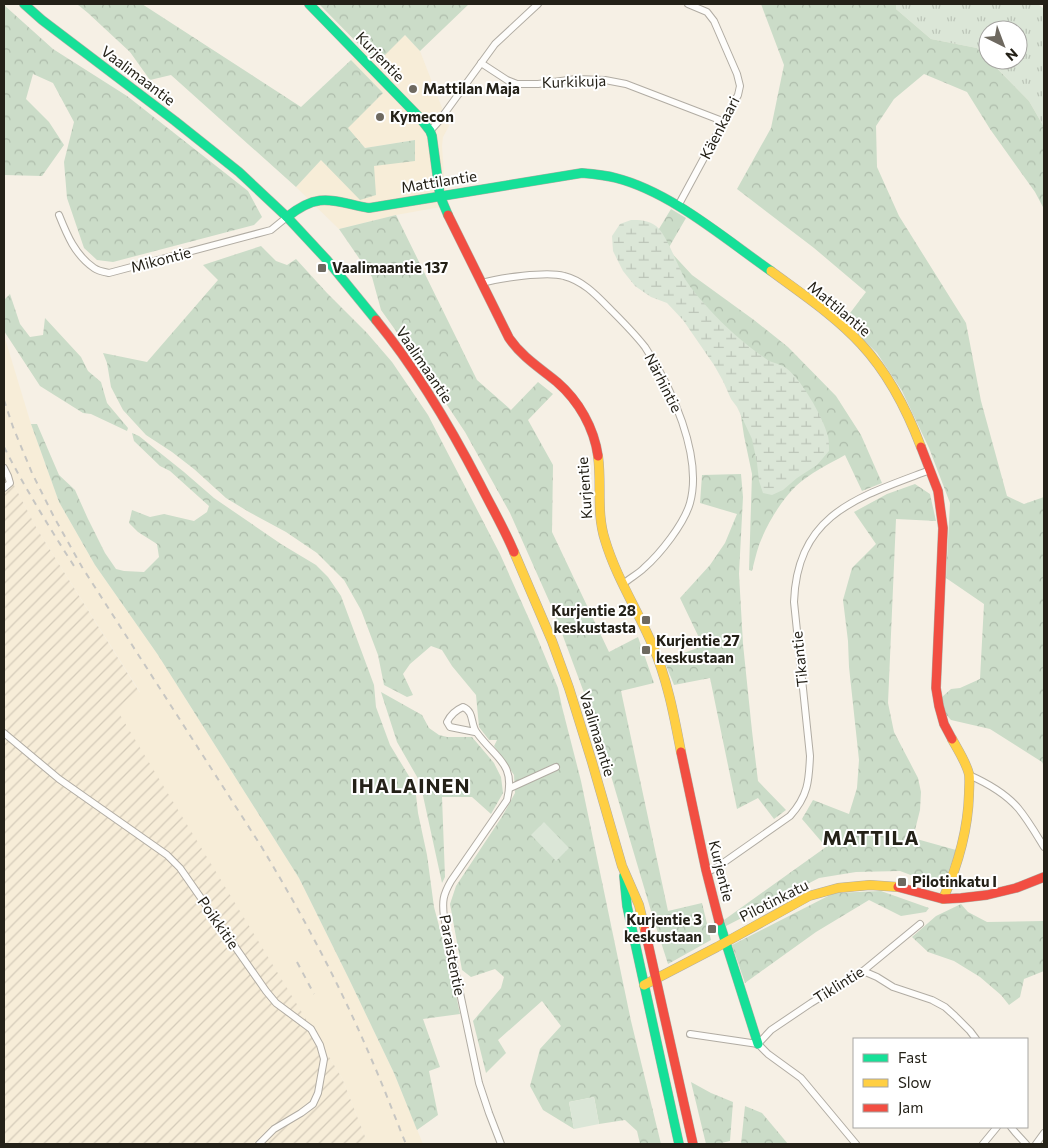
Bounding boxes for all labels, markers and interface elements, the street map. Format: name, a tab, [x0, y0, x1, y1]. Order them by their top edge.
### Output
north arrow	[978, 20, 1028, 70]
street label: Kurjentie	[353, 28, 409, 85]
street label: Vaalimaantie	[98, 41, 179, 109]
text: N	[1002, 45, 1022, 65]
street label: Kurkikuja	[541, 71, 606, 91]
place label: Mattilan Maja	[423, 79, 520, 97]
marker: Mattilan Maja	[407, 83, 419, 95]
street label: Käenkaari	[696, 93, 743, 162]
place label: Kymecon	[390, 107, 454, 125]
marker: Kymecon	[374, 111, 386, 123]
street label: Mattilantie	[400, 166, 478, 196]
street label: Mikontie	[129, 242, 193, 276]
place label: Vaalimaantie 137	[332, 258, 448, 276]
marker: Vaalimaantie 137	[316, 262, 328, 274]
street label: Mattilantie	[805, 277, 875, 340]
street label: Vaalimaantie	[393, 323, 457, 406]
street label: Närhintie	[641, 350, 686, 415]
street label: Kurjentie	[573, 456, 595, 520]
place label: Kurjentie 28 keskustasta	[551, 601, 636, 636]
marker: Kurjentie 28 keskustasta	[640, 614, 652, 626]
street label: Tikantie	[787, 630, 811, 688]
place label: Kurjentie 27 keskustaan	[656, 631, 740, 666]
marker: Kurjentie 27 keskustaan	[640, 644, 652, 656]
street label: Vaalimaantie	[576, 689, 619, 779]
district label: IHALAINEN	[352, 773, 470, 797]
district label: MATTILA	[822, 825, 920, 849]
street label: Kurjentie	[706, 838, 738, 903]
place label: Pilotinkatu I	[912, 872, 997, 890]
street label: Pilotinkatu	[736, 875, 811, 925]
marker: Pilotinkatu I	[896, 876, 908, 888]
street label: Poikkitie	[194, 893, 243, 952]
place label: Kurjentie 3 keskustaan	[624, 910, 702, 945]
street label: Paraistentie	[436, 913, 470, 997]
marker: Kurjentie 3 keskustaan	[706, 923, 718, 935]
street label: Tiklintie	[810, 962, 867, 1007]
legend	[853, 1038, 1028, 1128]
text: Fast	[898, 1048, 927, 1066]
text: Slow	[898, 1073, 931, 1091]
text: Jam	[898, 1098, 923, 1116]

